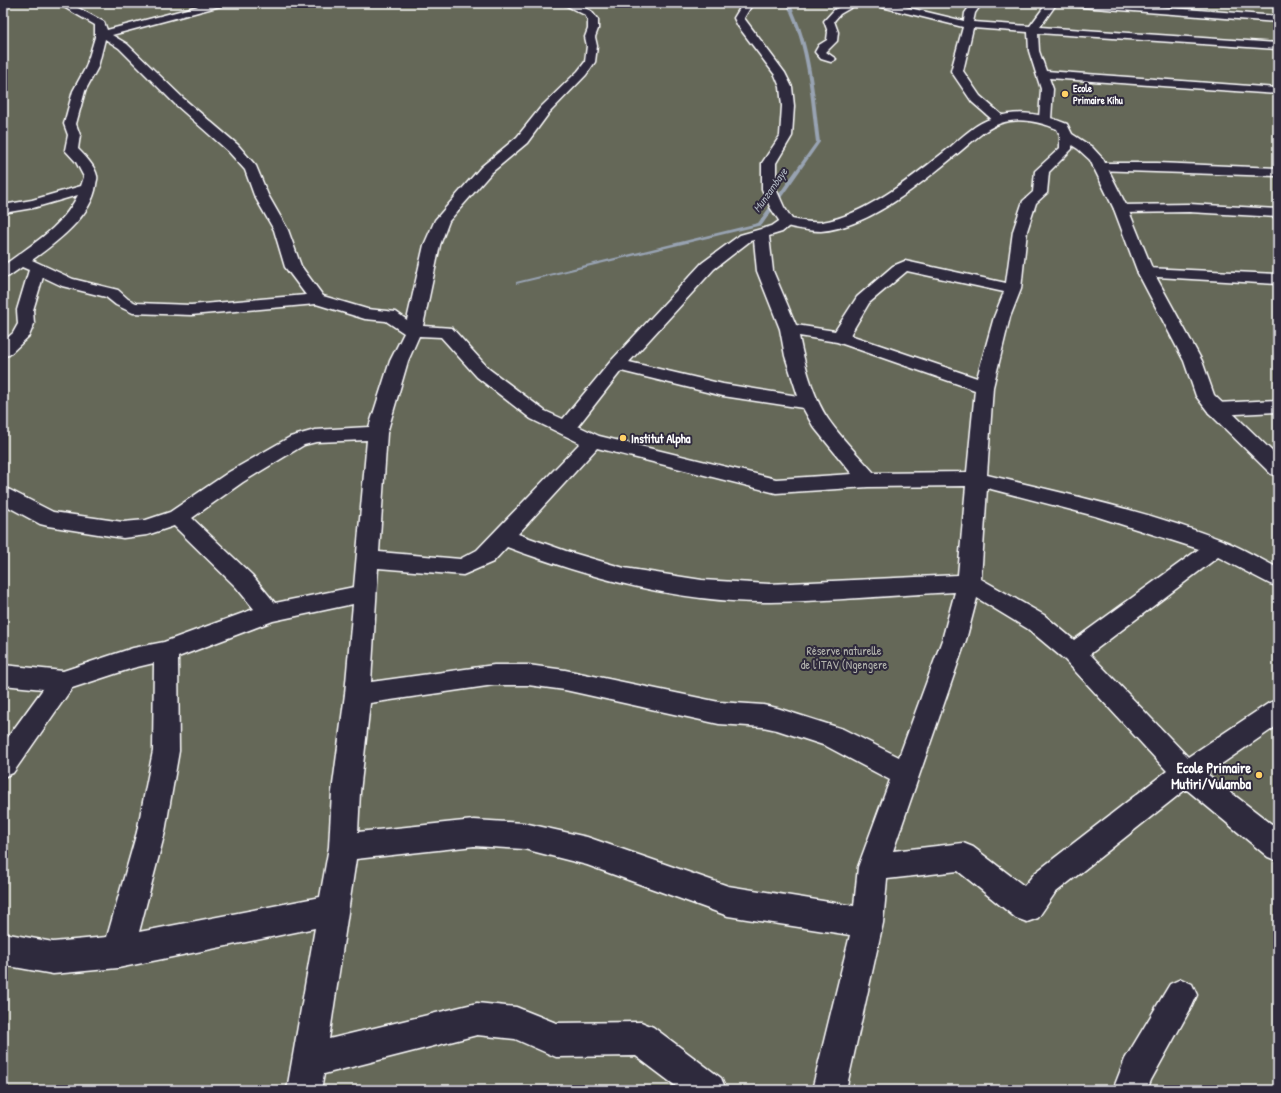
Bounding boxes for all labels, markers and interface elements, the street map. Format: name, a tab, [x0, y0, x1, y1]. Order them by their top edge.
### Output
place label: Ecole Primaire Kihu	[1073, 82, 1124, 107]
marker: Ecole Primaire Kihu	[1060, 89, 1070, 99]
water label: Munzambaye	[750, 165, 791, 215]
place label: Institut Alpha	[631, 430, 691, 448]
marker: Institut Alpha	[618, 433, 628, 443]
park label: Réserve naturelle de l'ITAV (Ngengere	[801, 642, 888, 673]
place label: Ecole Primaire Mutiri/Vulamba	[1171, 758, 1252, 793]
marker: Ecole Primaire Mutiri/Vulamba	[1254, 770, 1264, 780]

